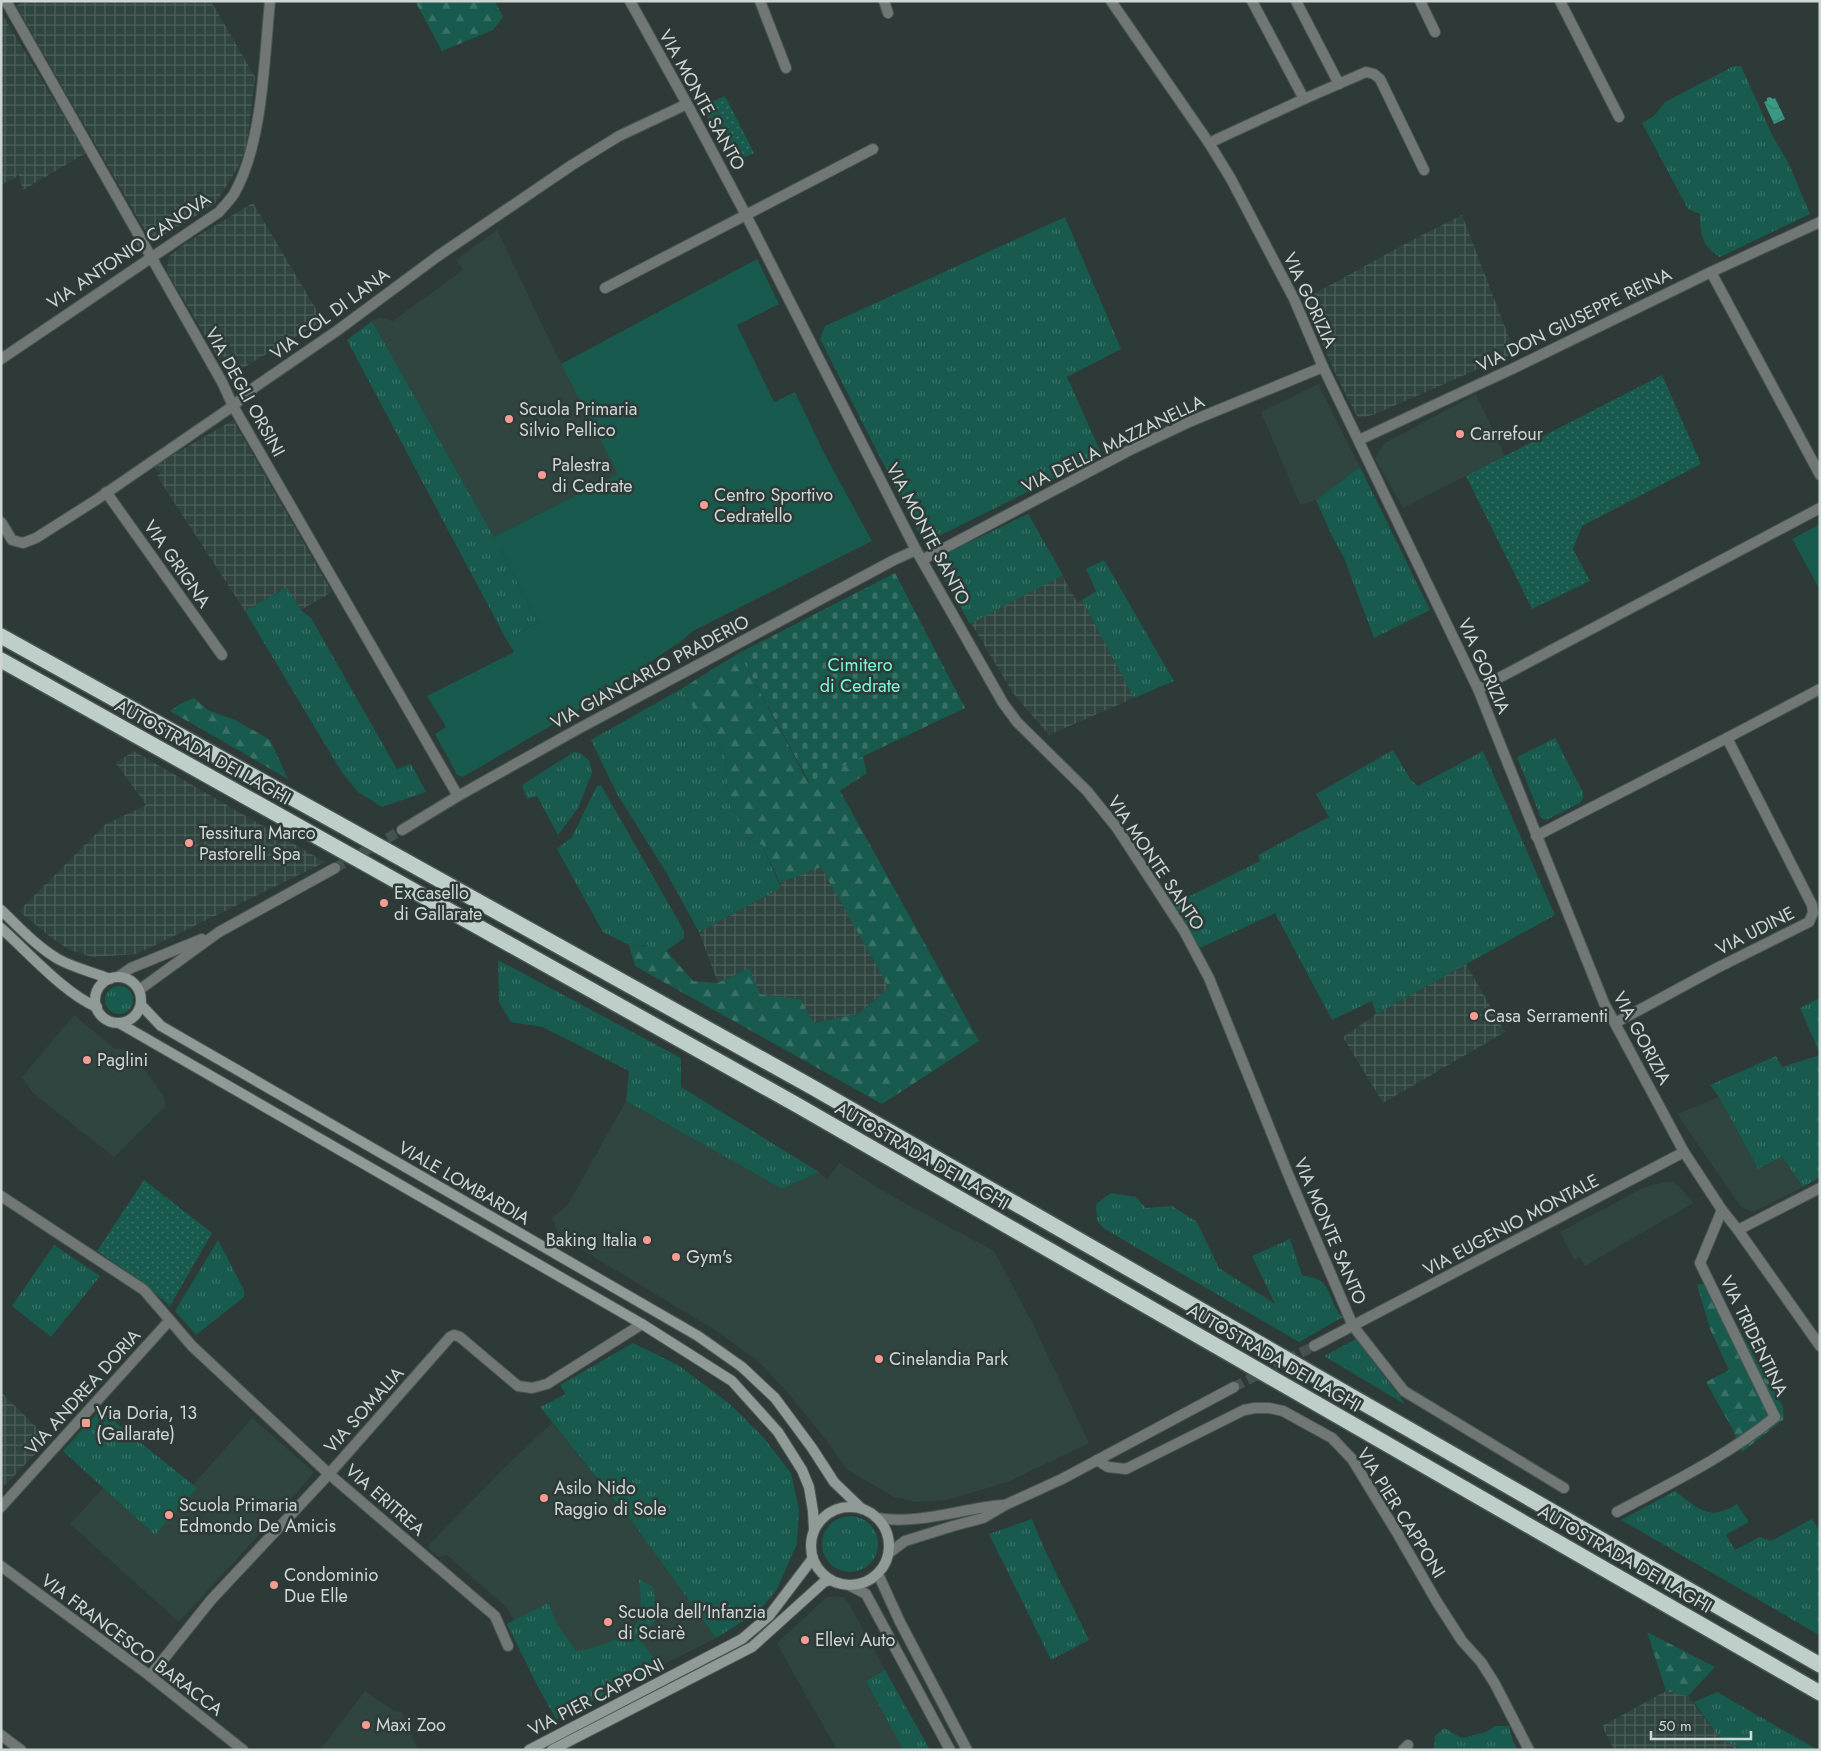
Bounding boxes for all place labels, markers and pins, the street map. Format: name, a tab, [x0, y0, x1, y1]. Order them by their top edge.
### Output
place label: Scuola Primaria Silvio Pellico	[519, 396, 638, 443]
marker: Scuola Primaria Silvio Pellico	[503, 413, 515, 425]
place label: Carrefour	[1470, 421, 1544, 447]
marker: Carrefour	[1454, 428, 1466, 440]
place label: Palestra di Cedrate	[552, 452, 633, 499]
marker: Palestra di Cedrate	[536, 469, 548, 481]
place label: Centro Sportivo Cedratello	[714, 482, 833, 529]
marker: Centro Sportivo Cedratello	[698, 499, 710, 511]
place label: Tessitura Marco Pastorelli Spa	[199, 820, 316, 867]
marker: Tessitura Marco Pastorelli Spa	[183, 837, 195, 849]
place label: Ex casello di Gallarate	[394, 880, 482, 927]
marker: Ex casello di Gallarate	[378, 897, 390, 909]
place label: Casa Serramenti	[1484, 1003, 1608, 1029]
marker: Casa Serramenti	[1468, 1010, 1480, 1022]
place label: Paglini	[97, 1047, 148, 1073]
marker: Paglini	[81, 1054, 93, 1066]
place label: Baking Italia	[546, 1227, 637, 1253]
marker: Baking Italia	[641, 1234, 653, 1246]
place label: Gym's	[686, 1244, 732, 1270]
marker: Gym's	[670, 1251, 682, 1263]
place label: Cinelandia Park	[889, 1346, 1008, 1372]
marker: Cinelandia Park	[873, 1353, 885, 1365]
place label: Via Doria, 13 (Gallarate)	[96, 1400, 197, 1447]
marker: Via Doria, 13 (Gallarate)	[80, 1417, 92, 1429]
place label: Asilo Nido Raggio di Sole	[554, 1475, 667, 1522]
place label: Scuola Primaria Edmondo De Amicis	[179, 1492, 336, 1539]
marker: Asilo Nido Raggio di Sole	[538, 1492, 550, 1504]
marker: Scuola Primaria Edmondo De Amicis	[163, 1509, 175, 1521]
place label: Condominio Due Elle	[284, 1562, 379, 1609]
marker: Condominio Due Elle	[268, 1579, 280, 1591]
place label: Scuola dell'Infanzia di Sciarè	[618, 1599, 766, 1646]
marker: Scuola dell'Infanzia di Sciarè	[602, 1616, 614, 1628]
place label: Ellevi Auto	[815, 1627, 895, 1653]
marker: Ellevi Auto	[799, 1634, 811, 1646]
place label: Maxi Zoo	[376, 1712, 446, 1738]
marker: Maxi Zoo	[360, 1719, 372, 1731]

